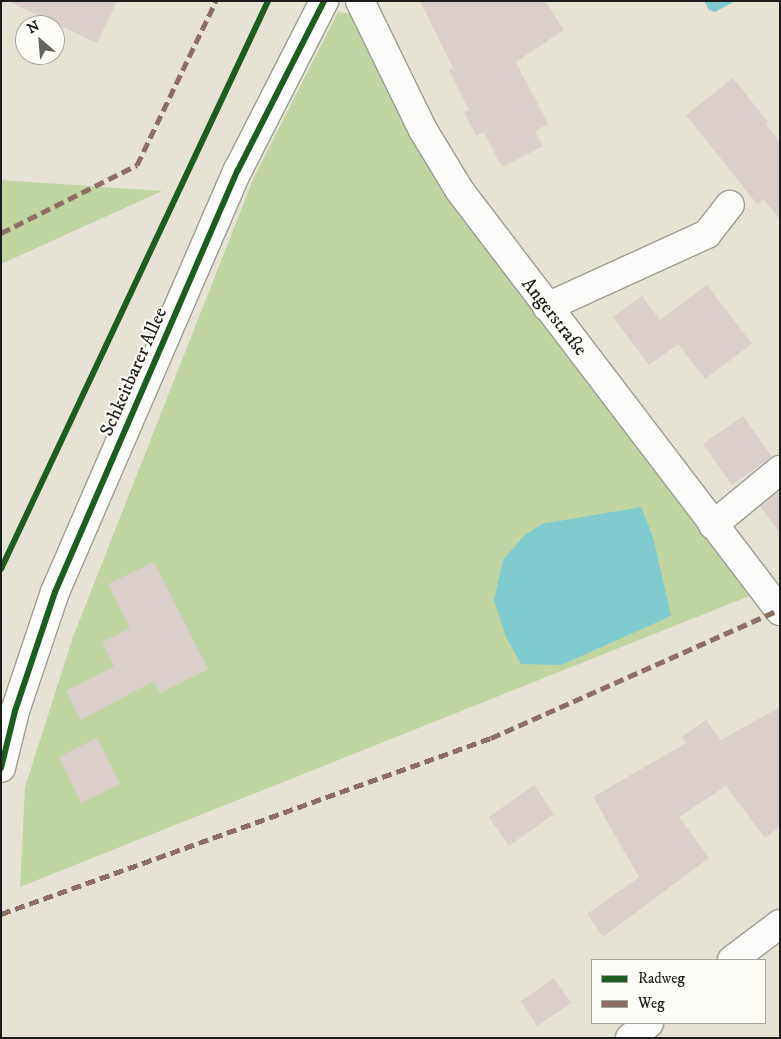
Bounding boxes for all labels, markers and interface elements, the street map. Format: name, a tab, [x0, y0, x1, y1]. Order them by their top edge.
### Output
north arrow	[15, 15, 65, 65]
text: N	[24, 17, 43, 38]
street label: Angerstraße	[516, 273, 592, 361]
street label: Schkeitbarer Allee	[95, 304, 173, 440]
legend	[591, 959, 766, 1024]
text: Radweg	[638, 969, 685, 988]
text: Weg	[638, 994, 665, 1013]

